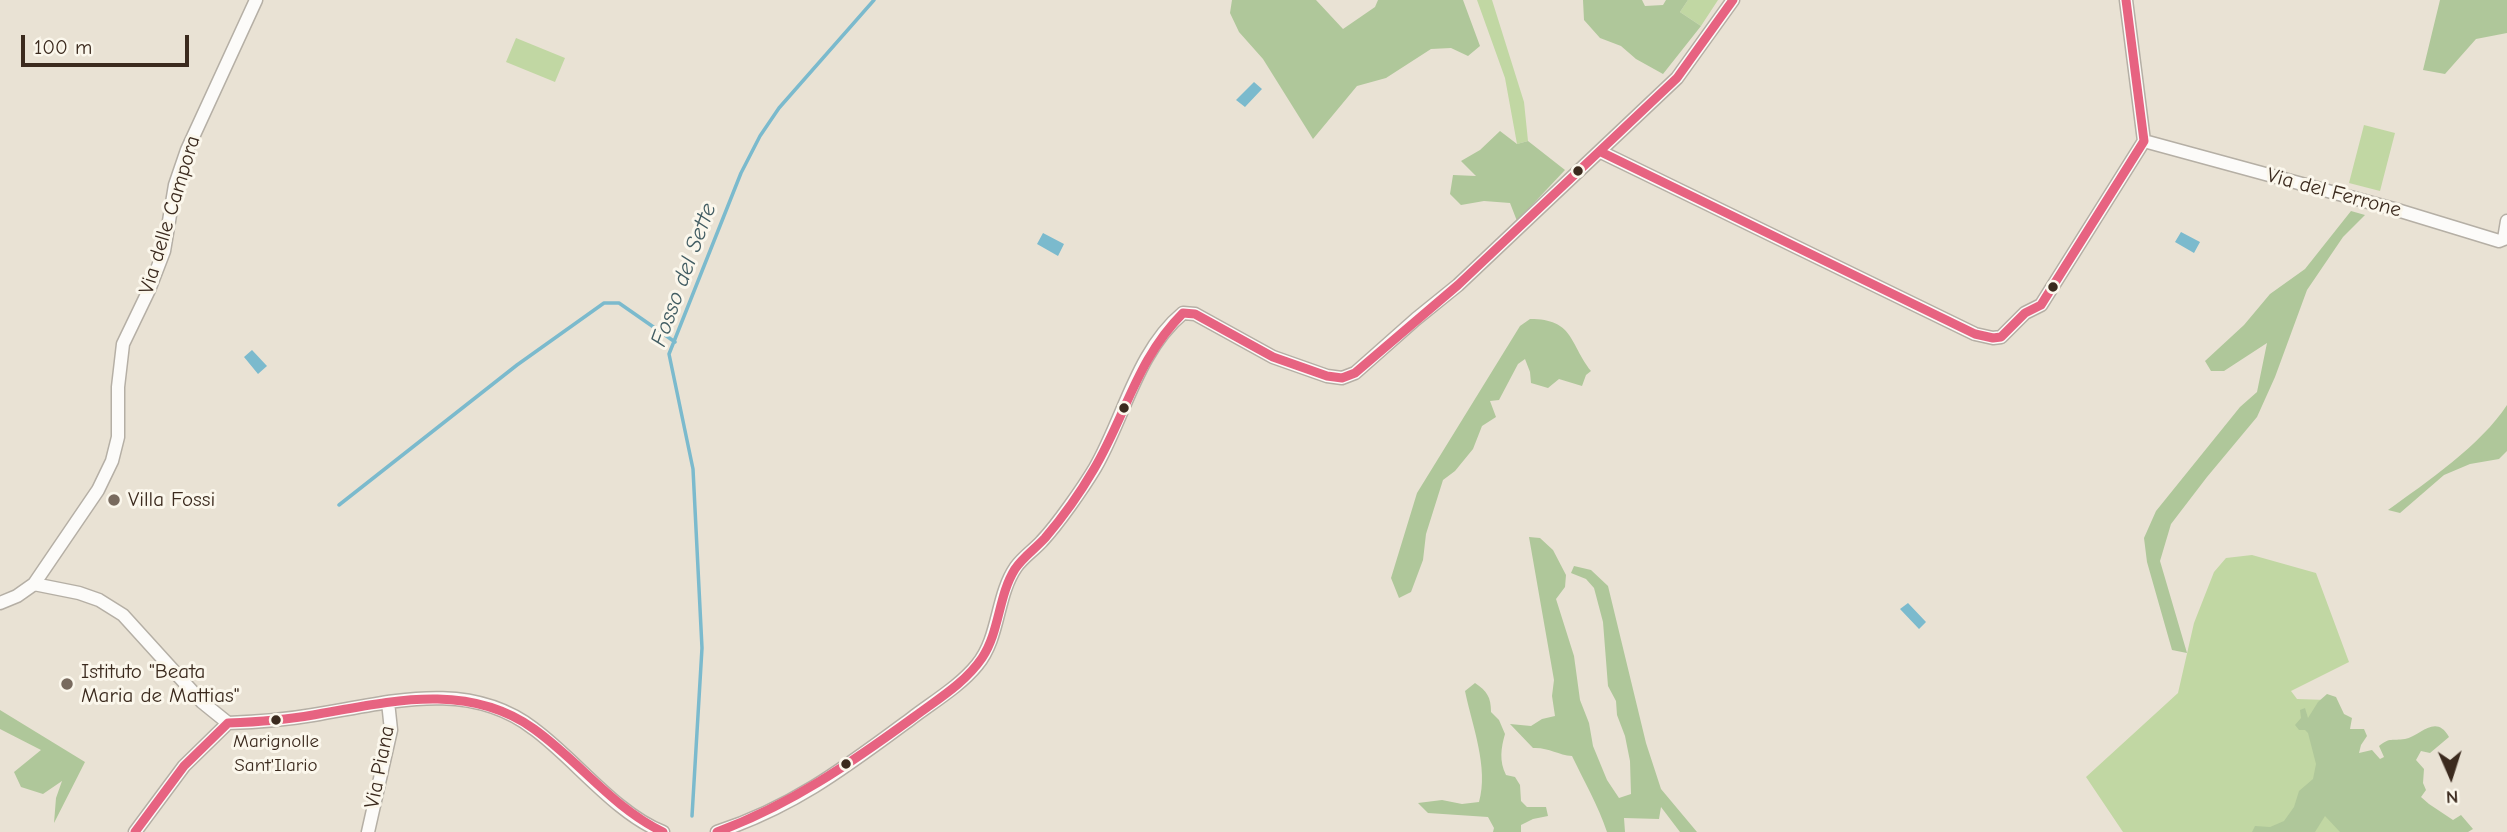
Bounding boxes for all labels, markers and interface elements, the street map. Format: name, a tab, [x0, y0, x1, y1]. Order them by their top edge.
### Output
scale bar	[24, 21, 192, 65]
text: 100 m	[34, 35, 92, 59]
street label: Via delle Campora	[134, 133, 206, 297]
street label: Via del Ferrone	[2264, 163, 2404, 223]
unlabelled marker	[1571, 164, 1585, 178]
water label: Fosso del Sette	[645, 200, 723, 350]
unlabelled marker	[2046, 280, 2060, 294]
unlabelled marker	[1117, 401, 1131, 415]
place label: Villa Fossi	[128, 487, 215, 513]
marker: Villa Fossi	[106, 492, 122, 508]
place label: Istituto "Beata Maria de Mattias"	[81, 659, 240, 709]
marker: Istituto "Beata Maria de Mattias"	[59, 676, 75, 692]
marker: Marignolle Sant'Ilario	[269, 713, 283, 727]
street label: Via Piana	[360, 724, 400, 810]
place label: Marignolle Sant'Ilario	[233, 731, 319, 775]
north arrow	[2416, 741, 2486, 811]
unlabelled marker	[839, 757, 853, 771]
text: N	[2445, 786, 2459, 808]

